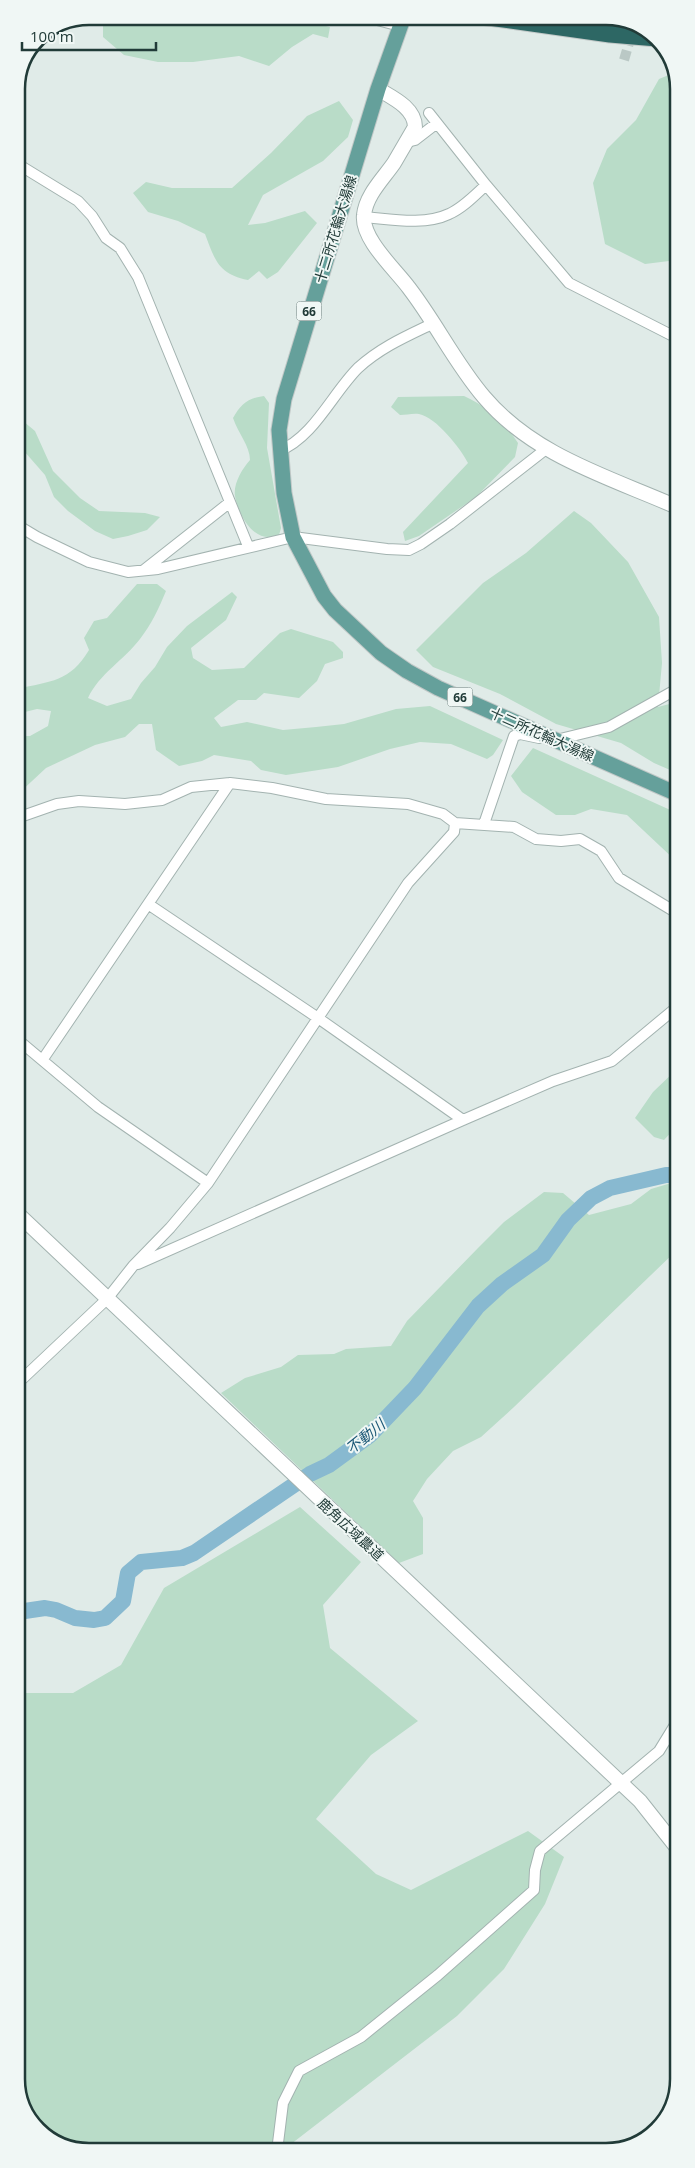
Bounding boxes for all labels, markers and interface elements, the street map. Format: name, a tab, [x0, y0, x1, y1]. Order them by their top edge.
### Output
scale bar	[22, 20, 156, 52]
text: 100 m	[30, 26, 74, 46]
street label: 十二所花輪大湯線	[310, 173, 360, 285]
road number: 66	[296, 302, 322, 321]
road number: 66	[448, 688, 472, 706]
street label: 十二所花輪大湯線	[487, 703, 597, 765]
water label: 不動川	[341, 1413, 390, 1458]
street label: 鹿角広域農道	[314, 1493, 388, 1565]

